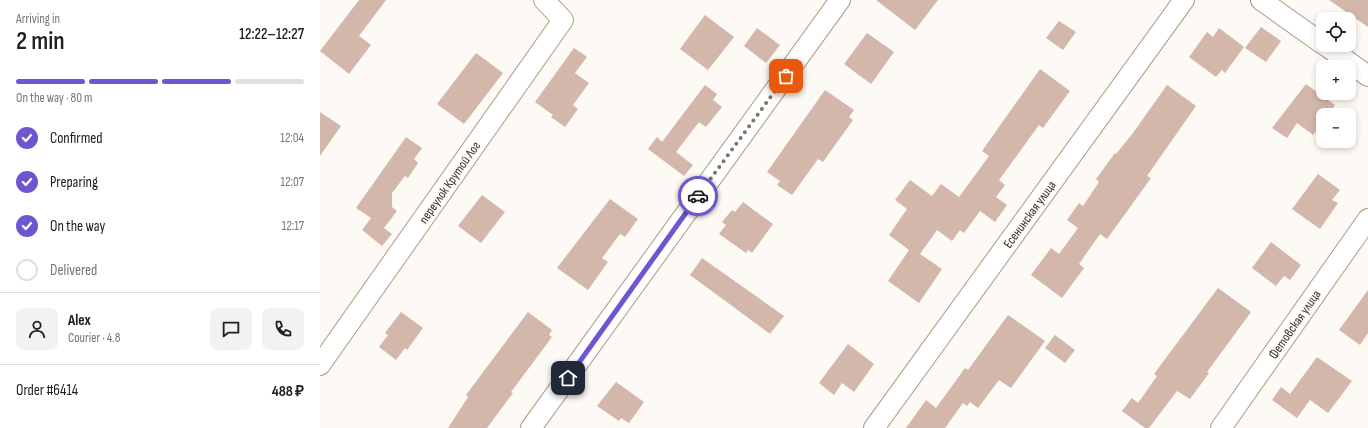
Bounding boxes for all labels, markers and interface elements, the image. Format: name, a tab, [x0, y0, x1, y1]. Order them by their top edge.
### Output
text: Arriving in	[16, 11, 60, 27]
map controls	[1316, 12, 1356, 148]
button: locate	[1316, 12, 1356, 52]
text: 12:22–12:27	[239, 25, 304, 44]
text: 2 min	[16, 26, 65, 57]
pin	[769, 59, 803, 93]
button: +	[1316, 60, 1356, 100]
icon: bag	[775, 65, 797, 87]
text: On the way · 80 m	[16, 90, 92, 106]
button: −	[1316, 108, 1356, 148]
icon: check	[16, 127, 38, 149]
text: Confirmed	[50, 129, 103, 148]
text: 12:04	[280, 130, 304, 146]
street label: переулок Крутой Лог	[416, 138, 484, 227]
icon: check	[16, 171, 38, 193]
text: Preparing	[50, 173, 98, 192]
text: 12:07	[281, 174, 304, 190]
courier	[678, 176, 718, 216]
street label: Есенинская улица	[1000, 178, 1060, 251]
icon: car	[687, 185, 709, 207]
icon: check	[16, 215, 38, 237]
text: On the way	[50, 217, 105, 236]
text: 12:17	[282, 218, 304, 234]
text: Delivered	[50, 261, 97, 280]
street label: Фетовская улица	[1265, 287, 1324, 362]
button: person	[16, 308, 58, 350]
button: chat	[210, 308, 252, 350]
button: phone	[262, 308, 304, 350]
text: Alex	[68, 311, 91, 330]
text: Courier · 4.8	[68, 330, 120, 346]
pin	[551, 361, 585, 395]
icon: home	[557, 367, 579, 389]
text: Order #6414	[16, 381, 78, 400]
text: 488 ₽	[272, 382, 304, 401]

